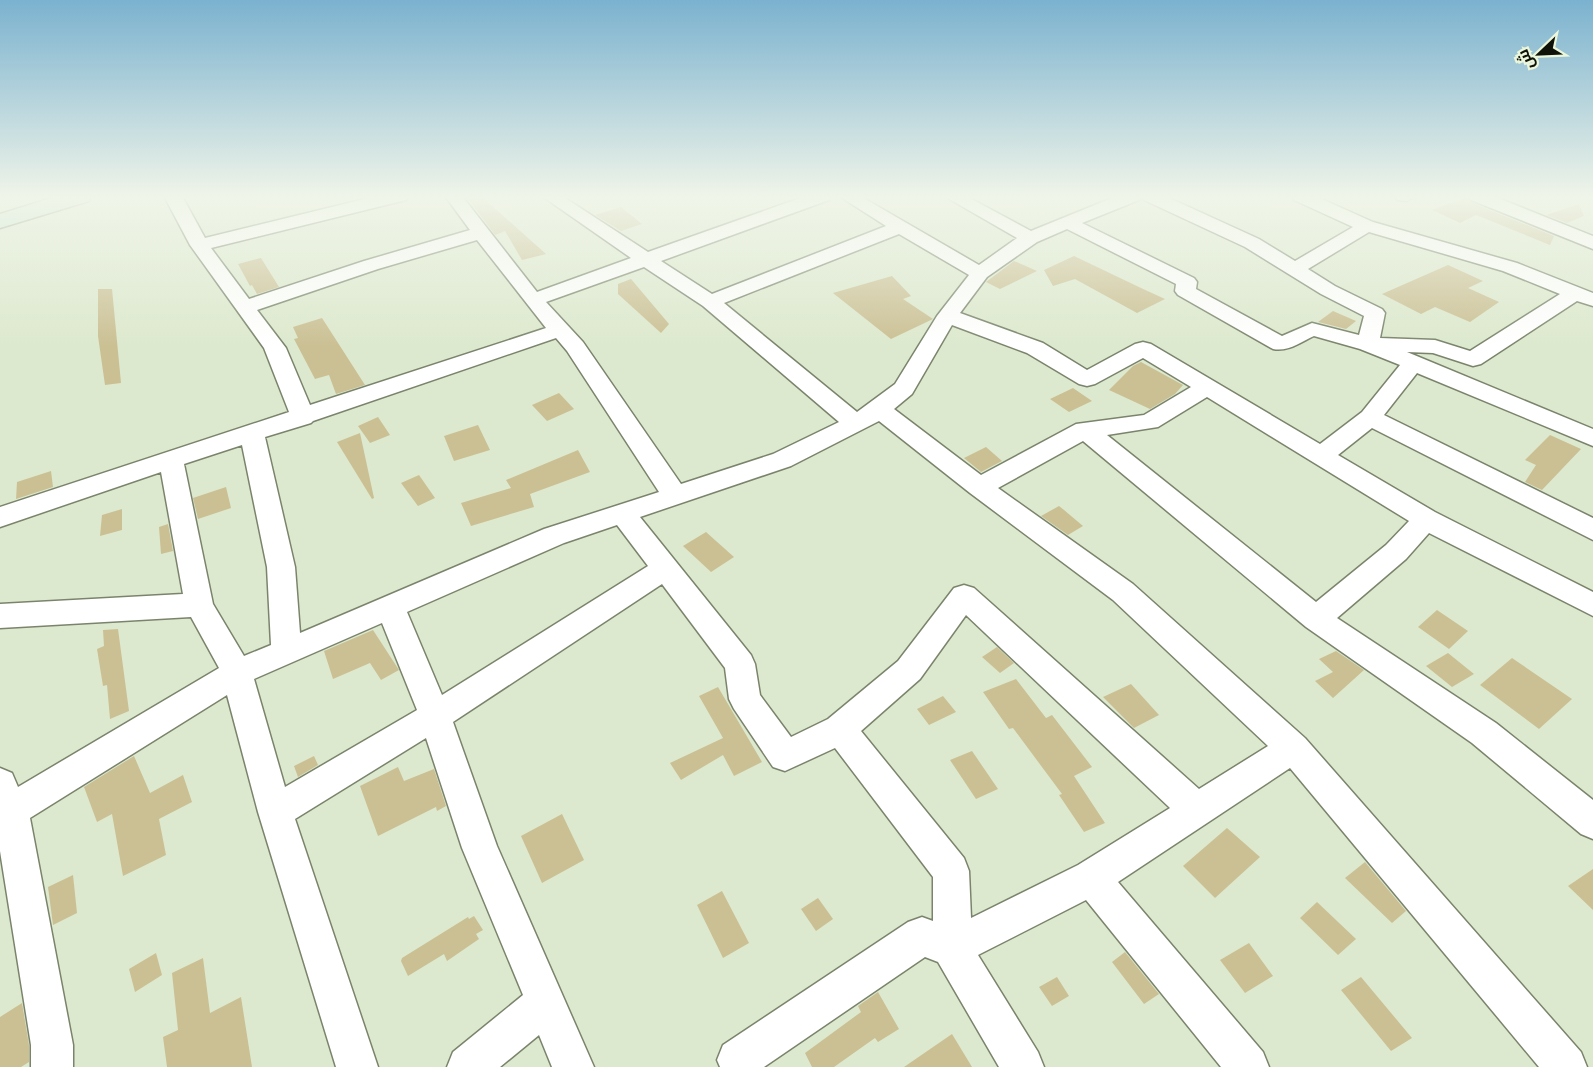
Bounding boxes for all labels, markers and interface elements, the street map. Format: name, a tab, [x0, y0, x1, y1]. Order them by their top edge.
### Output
north arrow	[1509, 24, 1569, 84]
text: ش	[1512, 46, 1540, 73]

